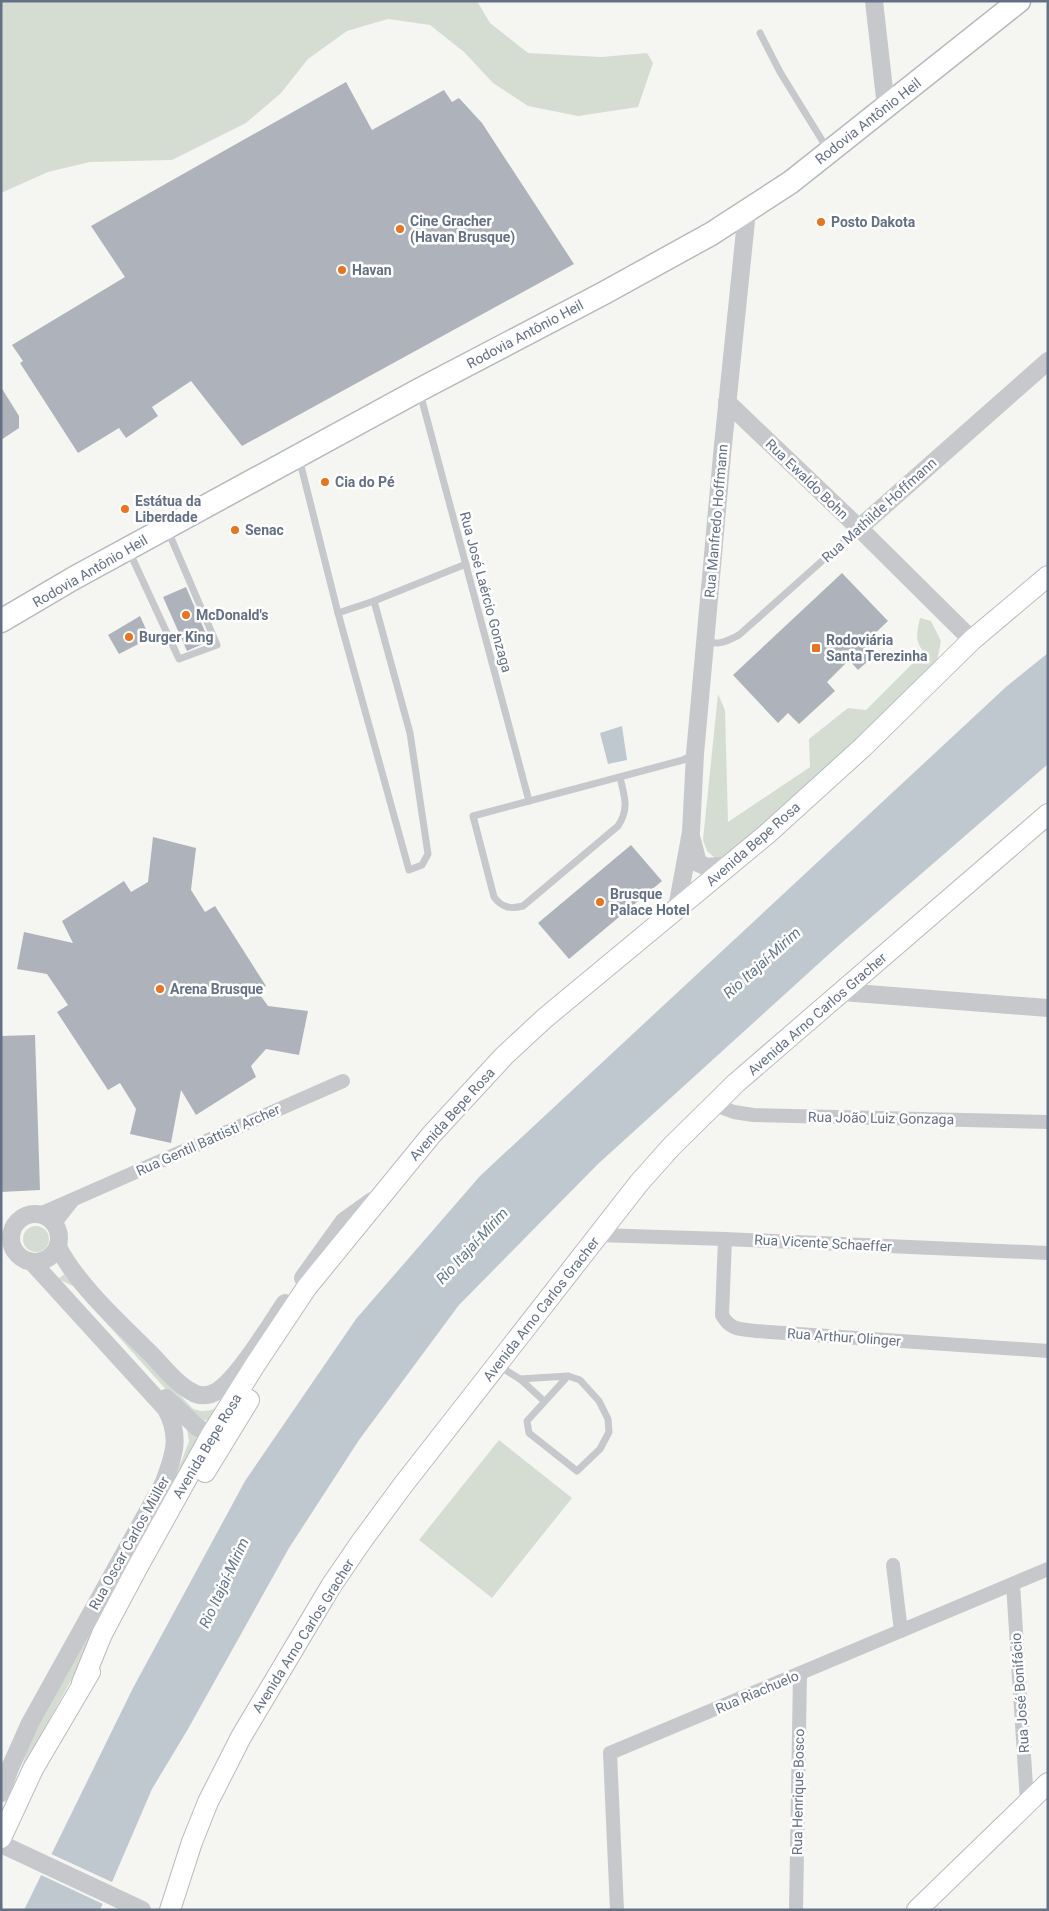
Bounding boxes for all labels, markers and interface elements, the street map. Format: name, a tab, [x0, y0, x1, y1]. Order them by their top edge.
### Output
street label: Rodovia Antônio Heil	[812, 75, 924, 167]
place label: Cine Gracher (Havan Brusque)	[410, 213, 515, 246]
place label: Posto Dakota	[831, 214, 916, 230]
marker: Posto Dakota	[815, 216, 827, 228]
marker: Cine Gracher (Havan Brusque)	[394, 223, 406, 235]
place label: Havan	[352, 262, 392, 278]
marker: Havan	[336, 264, 348, 276]
street label: Rodovia Antônio Heil	[464, 296, 586, 372]
street label: Rua Ewaldo Bohn	[762, 436, 852, 522]
street label: Rua Manfredo Hoffmann	[701, 443, 731, 599]
street label: Rua Mathilde Hoffmann	[819, 454, 939, 566]
place label: Cia do Pé	[335, 474, 395, 490]
marker: Cia do Pé	[319, 476, 331, 488]
place label: Estátua da Liberdade	[135, 493, 202, 525]
marker: Estátua da Liberdade	[119, 503, 131, 515]
street label: Rua José Laércio Gonzaga	[457, 510, 515, 674]
place label: Senac	[245, 522, 284, 538]
marker: Senac	[229, 524, 241, 536]
street label: Rodovia Antônio Heil	[30, 532, 150, 610]
place label: McDonald's	[196, 607, 268, 623]
marker: McDonald's	[180, 609, 192, 621]
place label: Burger King	[139, 629, 213, 645]
marker: Burger King	[123, 631, 135, 643]
place label: Rodoviária Santa Terezinha	[826, 632, 928, 664]
marker: Rodoviária Santa Terezinha	[810, 642, 822, 654]
street label: Avenida Bepe Rosa	[703, 799, 803, 889]
place label: Brusque Palace Hotel	[610, 886, 690, 918]
marker: Brusque Palace Hotel	[594, 896, 606, 908]
water label: Rio Itajaí-Mirim	[720, 924, 804, 1002]
street label: Avenida Arno Carlos Gracher	[744, 949, 890, 1079]
place label: Arena Brusque	[170, 981, 264, 997]
marker: Arena Brusque	[154, 983, 166, 995]
street label: Avenida Bepe Rosa	[406, 1064, 498, 1164]
street label: Rua Gentil Battisti Archer	[134, 1101, 283, 1179]
street label: Rua João Luiz Gonzaga	[808, 1109, 954, 1127]
water label: Rio Itajaí-Mirim	[432, 1204, 512, 1288]
street label: Rua Vicente Schaeffer	[754, 1231, 892, 1255]
street label: Avenida Arno Carlos Gracher	[480, 1234, 602, 1384]
street label: Rua Arthur Olinger	[787, 1325, 902, 1349]
street label: Avenida Bepe Rosa	[169, 1391, 245, 1501]
street label: Rua Oscar Carlos Müller	[86, 1473, 172, 1612]
water label: Rio Itajaí-Mirim	[195, 1535, 253, 1631]
street label: Avenida Arno Carlos Gracher	[249, 1556, 357, 1716]
street label: Rua José Bonifácio	[1008, 1632, 1032, 1754]
street label: Rua Riachuelo	[713, 1667, 801, 1717]
street label: Rua Henrique Bosco	[789, 1729, 807, 1855]

